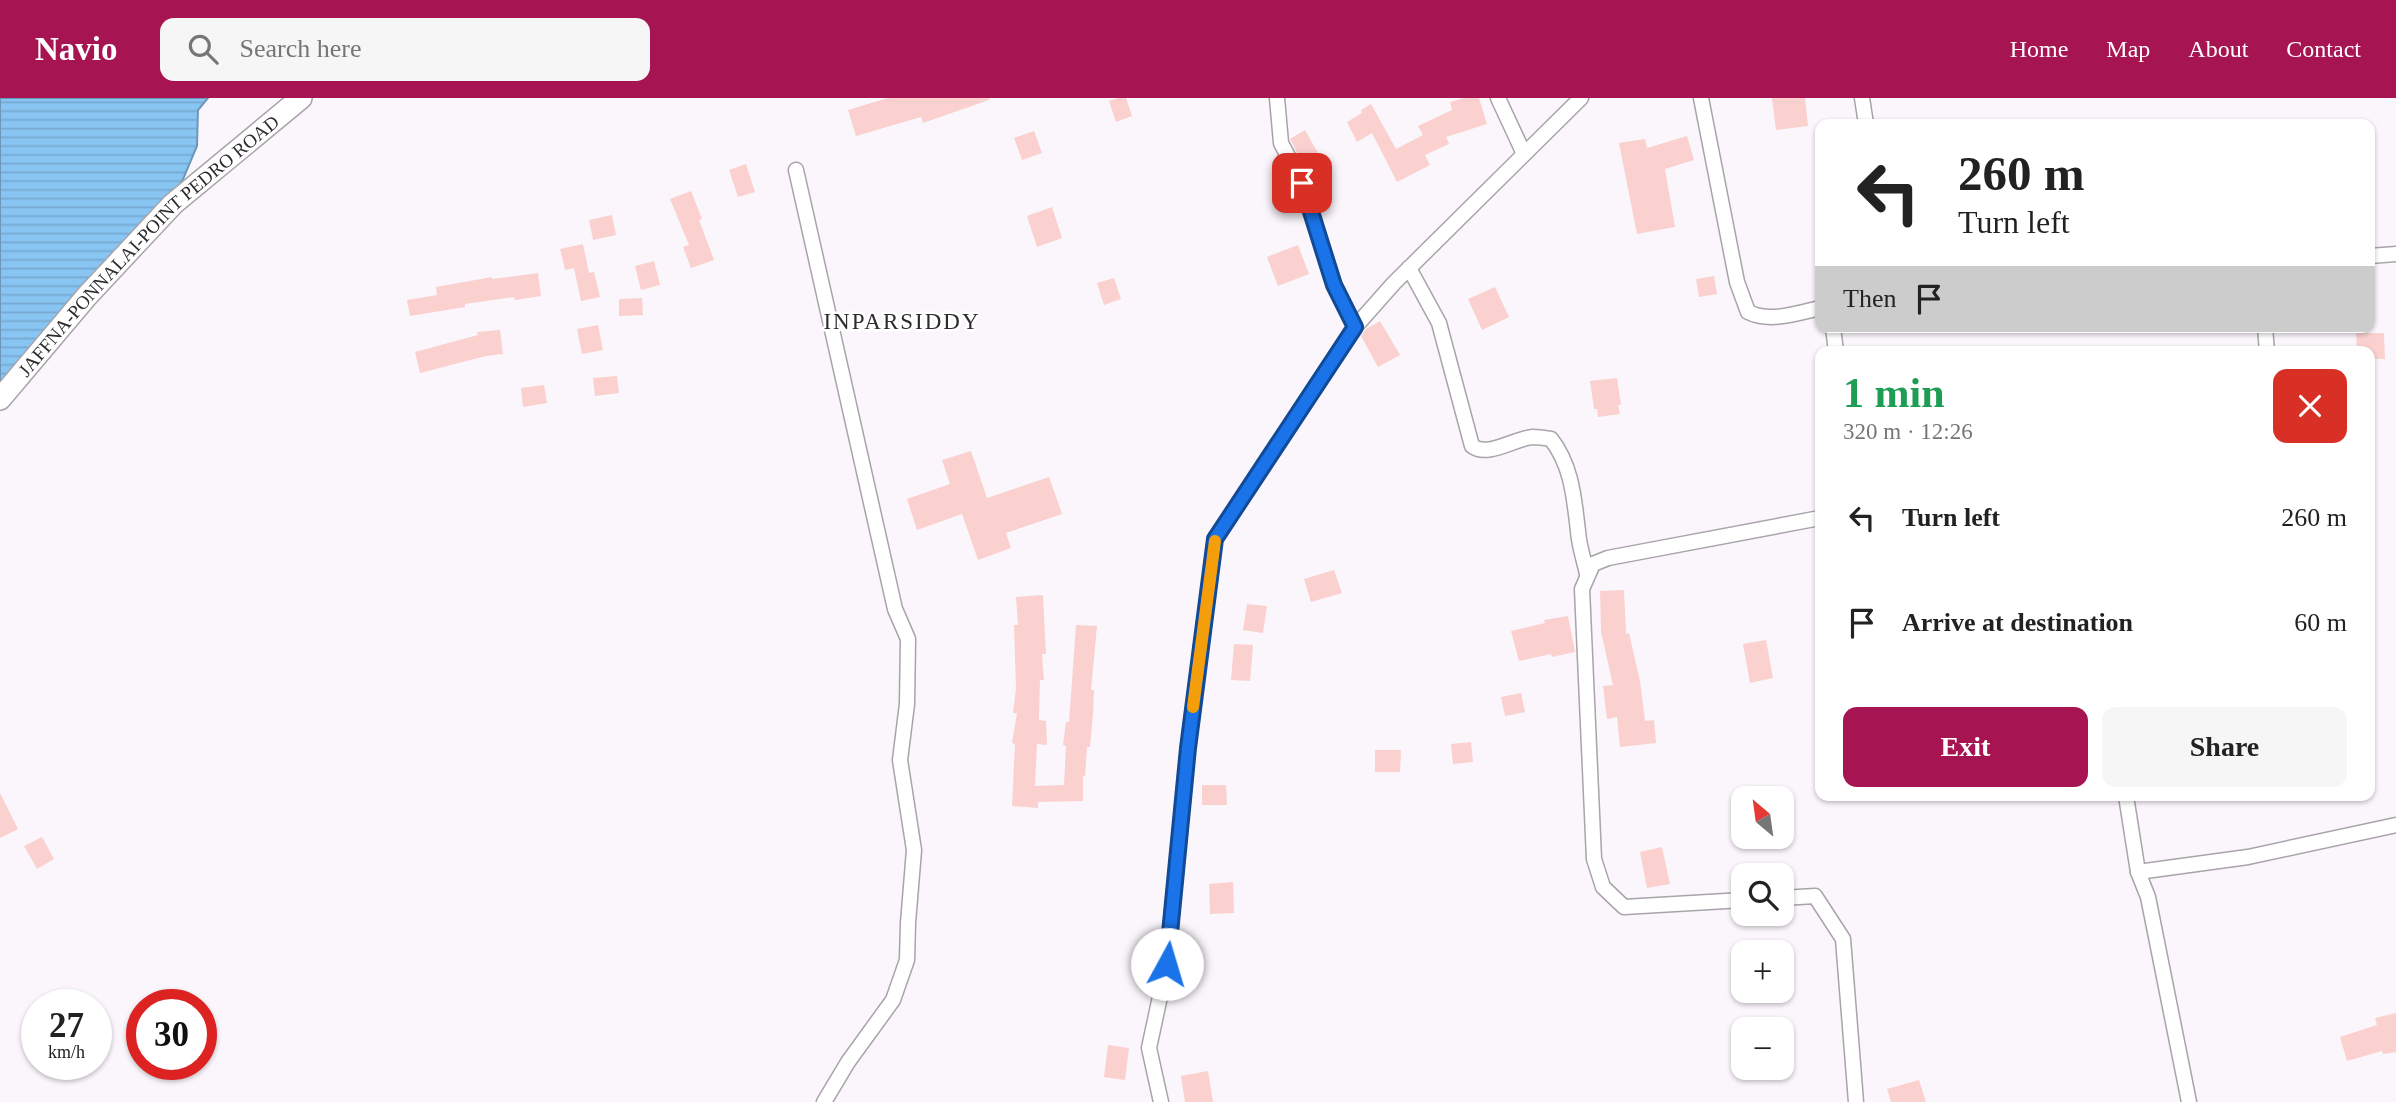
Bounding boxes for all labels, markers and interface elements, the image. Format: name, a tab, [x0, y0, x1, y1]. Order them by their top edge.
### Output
search box	[160, 18, 650, 81]
icon: search	[184, 30, 222, 68]
text: Navio	[35, 31, 118, 67]
text: Search here	[240, 34, 361, 63]
text: Home	[2010, 36, 2068, 62]
text: Map	[2106, 36, 2150, 62]
text: About	[2188, 36, 2248, 62]
text: Contact	[2286, 36, 2361, 62]
street label: JAFFNA-PONNALAI-POINT PEDRO ROAD	[14, 111, 283, 380]
text: 260 m	[1958, 146, 2085, 201]
icon: left	[1843, 147, 1934, 238]
pin	[1272, 153, 1332, 213]
icon: arrive	[1283, 164, 1321, 202]
text: Turn left	[1958, 204, 2070, 240]
icon: arrive	[1910, 280, 1948, 318]
text: Then	[1843, 284, 1896, 313]
district label: INPARSIDDY	[823, 309, 981, 334]
button: close	[2273, 369, 2347, 443]
text: 1 min	[1843, 370, 1945, 416]
text: 320 m · 12:26	[1843, 419, 1973, 444]
icon: left	[1843, 499, 1881, 537]
text: Turn left	[1902, 503, 2000, 532]
text: 260 m	[2281, 503, 2347, 532]
icon: arrive	[1843, 604, 1881, 642]
text: Arrive at destination	[1902, 608, 2133, 637]
text: 60 m	[2294, 608, 2347, 637]
button: Exit	[1843, 707, 2088, 787]
button: Share	[2102, 707, 2347, 787]
north arrow	[1731, 786, 1794, 849]
map controls	[1731, 786, 1794, 1080]
button: search	[1731, 863, 1794, 926]
position arrow	[1130, 927, 1204, 1001]
button: +	[1731, 940, 1794, 1003]
speed limit sign: 30	[126, 989, 217, 1080]
text: 27	[49, 1006, 84, 1045]
button: −	[1731, 1017, 1794, 1080]
text: km/h	[48, 1042, 85, 1062]

